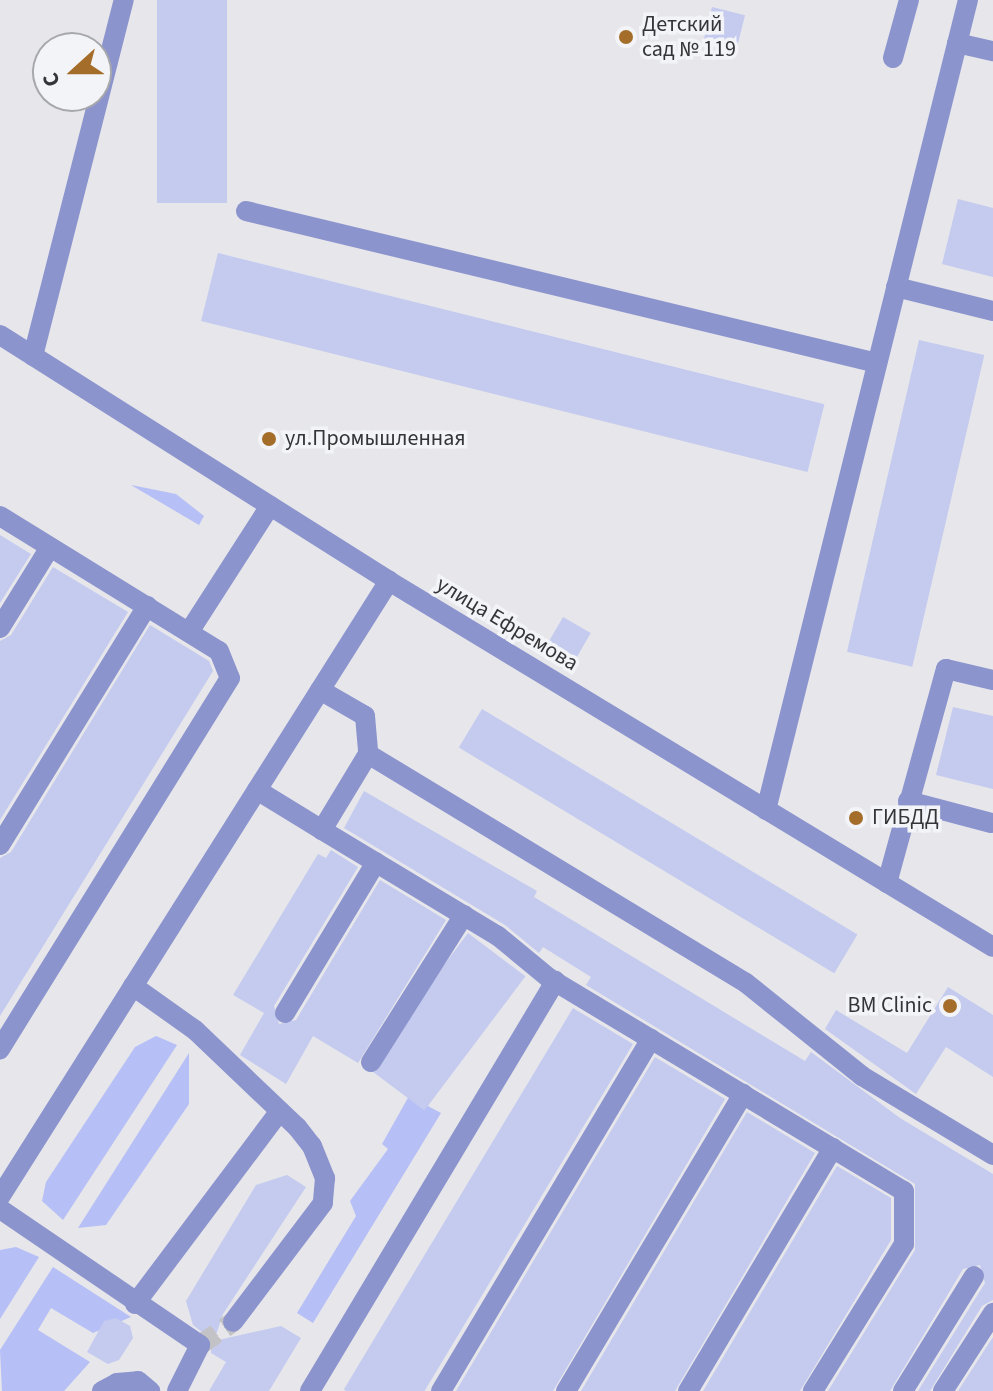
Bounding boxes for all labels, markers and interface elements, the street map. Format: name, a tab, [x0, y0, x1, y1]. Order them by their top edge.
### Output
place label: Детский сад № 119	[642, 11, 736, 62]
marker: Детский сад № 119	[617, 28, 635, 46]
north arrow	[32, 32, 112, 112]
text: С	[34, 68, 69, 92]
place label: ул.Промышленная	[285, 426, 466, 452]
marker: ул.Промышленная	[260, 430, 278, 448]
street label: улица Ефремова	[431, 571, 583, 677]
place label: ГИБДД	[872, 805, 939, 831]
marker: ГИБДД	[847, 809, 865, 827]
place label: BM Clinic	[848, 993, 932, 1019]
marker: BM Clinic	[939, 995, 961, 1017]

